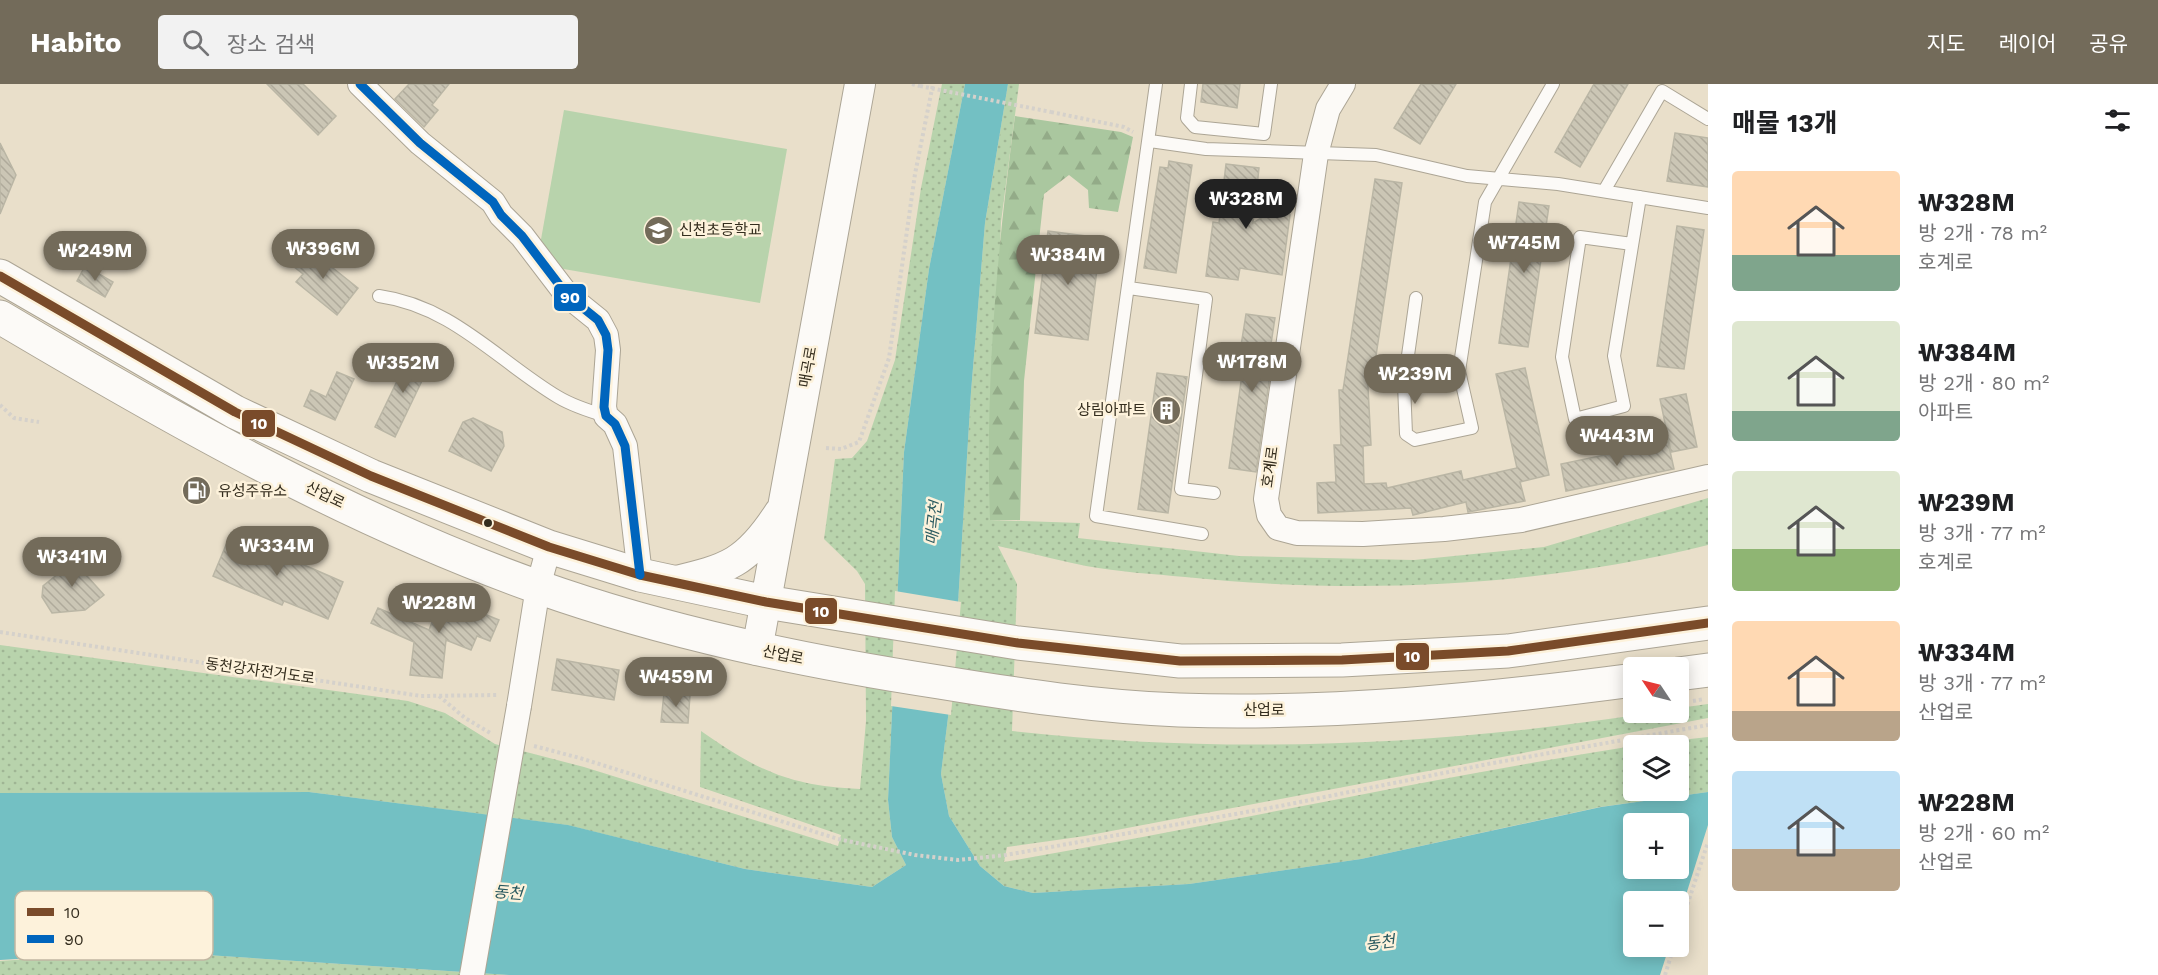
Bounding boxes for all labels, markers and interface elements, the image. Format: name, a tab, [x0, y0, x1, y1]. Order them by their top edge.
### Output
search box	[158, 15, 578, 69]
text: Habito	[30, 26, 122, 59]
icon: search	[179, 26, 212, 59]
text: 지도	[1927, 31, 1965, 56]
text: 레이어	[1998, 31, 2056, 56]
text: 공유	[2089, 31, 2128, 56]
text: 장소 검색	[227, 32, 315, 57]
icon: filters	[2101, 104, 2134, 137]
text: 매물 13개	[1732, 108, 1838, 138]
pin: ₩328M	[1204, 179, 1288, 230]
text: ₩328M	[1209, 186, 1283, 210]
text: ₩328M	[1918, 187, 2015, 217]
icon: home	[1780, 195, 1852, 267]
school or university icon: 신천초등학교	[642, 214, 674, 246]
place label: 신천초등학교	[679, 221, 762, 239]
text: 방 2개 · 78 m²	[1918, 221, 2047, 245]
pin: ₩745M	[1482, 223, 1566, 274]
pin: ₩396M	[281, 229, 365, 280]
text: ₩745M	[1487, 230, 1561, 254]
pin: ₩249M	[53, 231, 137, 282]
pin: ₩384M	[1026, 235, 1110, 286]
text: ₩396M	[286, 236, 360, 260]
text: ₩249M	[57, 238, 133, 262]
text: ₩384M	[1030, 242, 1106, 266]
text: 호계로	[1918, 250, 1973, 274]
line badge: 90	[553, 283, 587, 312]
text: 90	[560, 288, 580, 307]
text: ₩384M	[1918, 337, 2016, 367]
pin: ₩178M	[1210, 342, 1294, 393]
pin: ₩352M	[361, 343, 445, 394]
street label: 매곡로	[796, 345, 820, 389]
icon: home	[1780, 345, 1852, 417]
text: ₩178M	[1216, 349, 1288, 373]
text: ₩352M	[366, 350, 440, 374]
pin: ₩239M	[1373, 354, 1457, 405]
text: ₩239M	[1378, 361, 1452, 385]
text: 방 2개 · 80 m²	[1918, 371, 2049, 395]
building icon: 상림아파트	[1151, 394, 1183, 426]
text: 아파트	[1918, 400, 1973, 424]
place label: 상림아파트	[1077, 401, 1146, 419]
line badge: 10	[241, 409, 276, 438]
text: 10	[250, 414, 268, 433]
pin: ₩443M	[1575, 416, 1659, 467]
text: ₩443M	[1580, 423, 1654, 447]
street label: 호계로	[1258, 445, 1282, 489]
fuel station icon: 유성주유소	[181, 475, 213, 507]
street label: 산업로	[302, 478, 348, 512]
place label: 유성주유소	[218, 482, 287, 500]
text: ₩239M	[1918, 487, 2015, 517]
icon: home	[1780, 495, 1852, 567]
water label: 매곡천	[922, 498, 945, 546]
unlabelled marker	[482, 517, 494, 529]
text: 방 3개 · 77 m²	[1918, 521, 2046, 545]
pin: ₩334M	[235, 526, 319, 577]
text: ₩334M	[240, 533, 314, 557]
pin: ₩341M	[30, 537, 114, 588]
text: ₩341M	[36, 544, 108, 568]
text: 호계로	[1918, 550, 1973, 574]
pin: ₩228M	[397, 583, 481, 634]
text: ₩228M	[402, 590, 476, 614]
line badge: 10	[804, 597, 838, 625]
text: 10	[812, 602, 830, 621]
text: ₩334M	[1918, 637, 2015, 667]
street label: 산업로	[761, 642, 805, 668]
line badge: 10	[1395, 642, 1430, 671]
icon: home	[1780, 645, 1852, 717]
text: 10	[1403, 647, 1421, 666]
street label: 동천강자전거도로	[204, 654, 316, 688]
pin: ₩459M	[634, 657, 718, 708]
north arrow	[1623, 657, 1689, 723]
map controls	[1623, 657, 1689, 957]
text: ₩459M	[639, 664, 713, 688]
text: 방 3개 · 77 m²	[1918, 671, 2046, 695]
text: 산업로	[1918, 700, 1973, 724]
street label: 산업로	[1243, 701, 1285, 719]
button: layers	[1623, 735, 1689, 801]
text: ₩228M	[1918, 787, 2015, 817]
icon: home	[1780, 795, 1852, 867]
button: +	[1623, 813, 1689, 879]
text: 방 2개 · 60 m²	[1918, 821, 2049, 845]
text: 산업로	[1918, 850, 1973, 874]
water label: 동천	[492, 882, 526, 903]
legend	[15, 891, 213, 960]
button: −	[1623, 891, 1689, 957]
text: 10	[64, 903, 80, 922]
text: 90	[64, 930, 84, 949]
water label: 동천	[1364, 931, 1398, 954]

